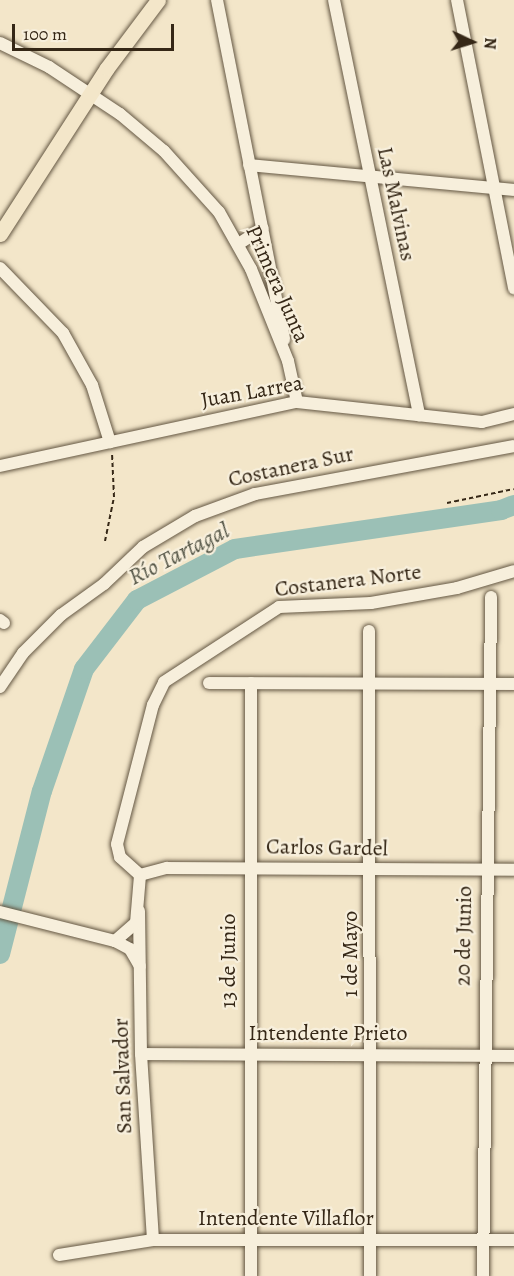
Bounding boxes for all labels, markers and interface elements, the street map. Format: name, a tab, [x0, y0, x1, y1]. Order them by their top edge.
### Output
scale bar	[15, 12, 177, 50]
north arrow	[442, 12, 502, 72]
text: 100 m	[23, 22, 67, 46]
text: N	[479, 37, 501, 50]
street label: Las Malvinas	[371, 145, 421, 263]
street label: Primera Junta	[239, 221, 315, 347]
street label: Juan Larrea	[199, 370, 305, 414]
street label: Costanera Sur	[226, 441, 356, 493]
water label: Río Tartagal	[124, 516, 234, 592]
street label: Costanera Norte	[273, 559, 423, 603]
street label: Carlos Gardel	[266, 834, 388, 862]
street label: 20 de Junio	[450, 886, 478, 986]
street label: 1 de Mayo	[338, 911, 364, 997]
street label: 13 de Junio	[216, 914, 242, 1008]
street label: San Salvador	[108, 1018, 138, 1134]
street label: Intendente Prieto	[249, 1021, 407, 1047]
street label: Intendente Villaflor	[198, 1206, 374, 1232]

